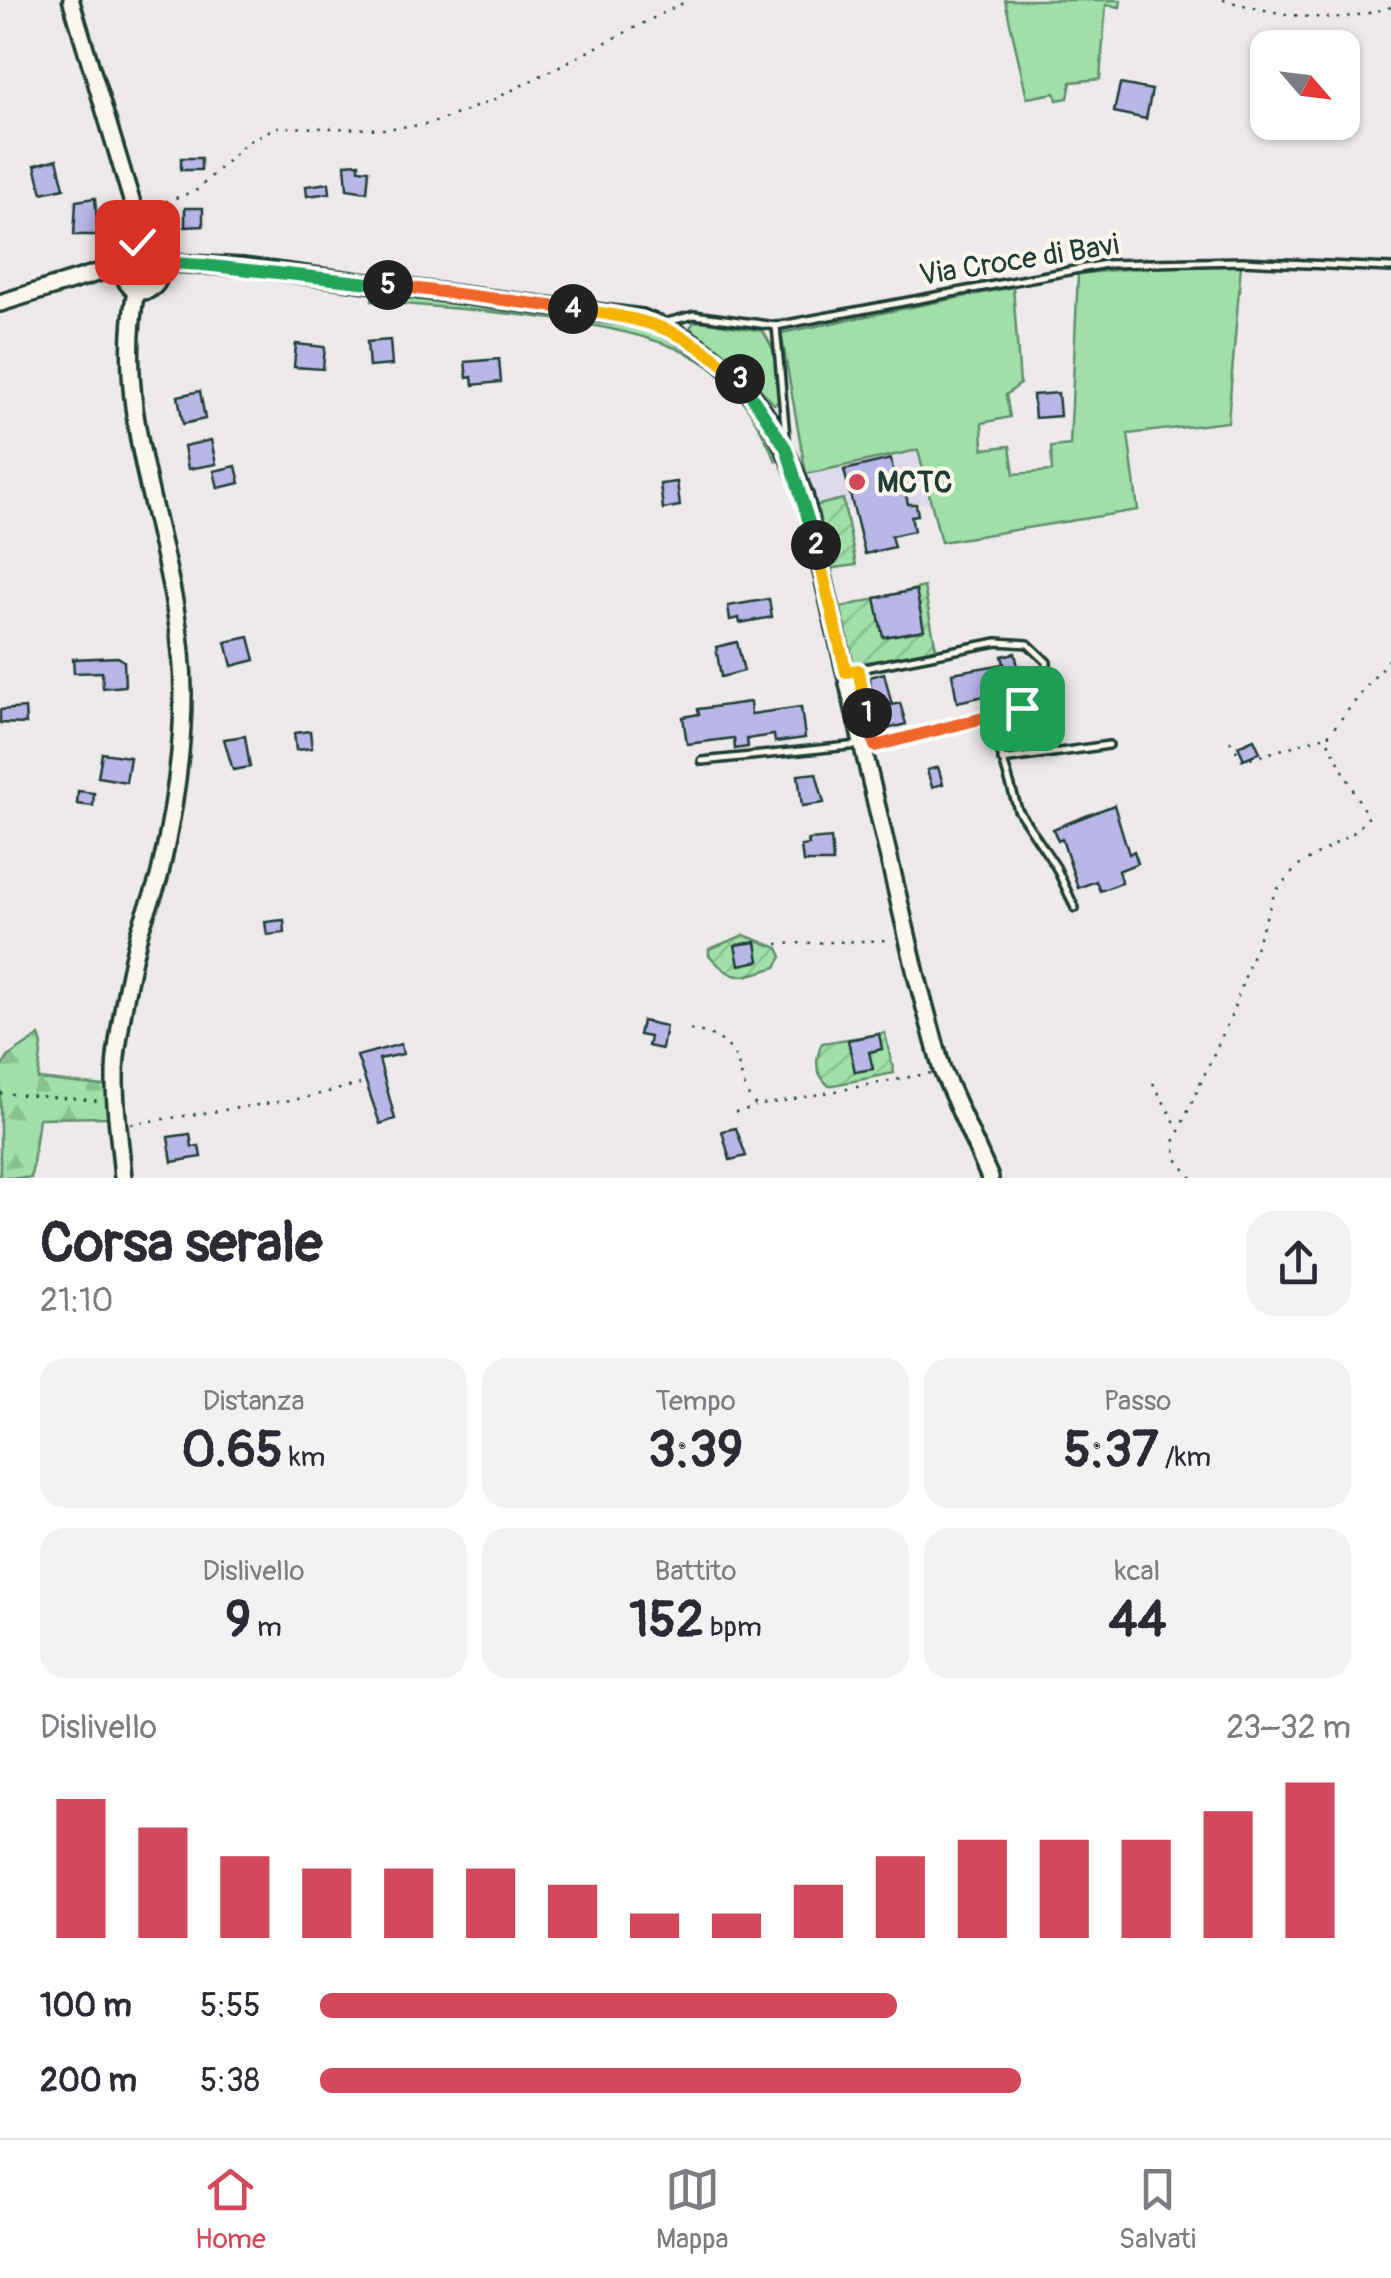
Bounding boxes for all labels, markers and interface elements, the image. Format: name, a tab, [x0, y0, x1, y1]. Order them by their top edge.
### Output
north arrow	[1250, 30, 1360, 140]
map controls	[1250, 30, 1360, 140]
pin	[95, 200, 180, 285]
icon: check	[110, 215, 165, 270]
street label: Via Croce di Bavi	[917, 226, 1121, 294]
pin: 5	[363, 260, 413, 310]
text: 5	[380, 267, 396, 302]
pin: 4	[548, 284, 598, 334]
text: 4	[565, 291, 581, 326]
pin: 3	[715, 354, 765, 404]
text: 3	[732, 361, 748, 396]
place label: MCTC	[877, 464, 952, 501]
marker: MCTC	[846, 471, 868, 493]
pin: 2	[791, 520, 841, 570]
text: 2	[808, 527, 824, 562]
pin	[980, 666, 1065, 751]
icon: arrive	[995, 681, 1050, 736]
pin: 1	[842, 688, 892, 738]
text: 1	[862, 695, 872, 730]
text: Corsa serale	[40, 1209, 322, 1278]
button: share	[1246, 1211, 1351, 1316]
text: 21:10	[40, 1281, 113, 1321]
text: Distanza	[203, 1384, 304, 1419]
text: Tempo	[655, 1384, 736, 1419]
text: Passo	[1104, 1384, 1171, 1419]
text: 0.65	[182, 1419, 283, 1482]
text: 3:39	[648, 1419, 743, 1482]
text: 5:37	[1064, 1419, 1159, 1482]
text: km	[283, 1440, 325, 1475]
text: /km	[1159, 1440, 1211, 1475]
text: Dislivello	[202, 1554, 305, 1589]
text: Battito	[655, 1554, 736, 1589]
text: kcal	[1115, 1554, 1160, 1589]
text: 9	[225, 1589, 251, 1652]
text: 152	[629, 1589, 704, 1652]
text: 44	[1109, 1589, 1167, 1652]
text: m	[251, 1610, 282, 1645]
text: bpm	[704, 1610, 762, 1645]
text: Dislivello	[40, 1708, 157, 1748]
text: 23–32 m	[1226, 1708, 1351, 1748]
text: 100 m	[40, 1986, 132, 2026]
text: 5:55	[200, 1986, 261, 2026]
text: 200 m	[40, 2061, 137, 2101]
text: 5:38	[200, 2061, 260, 2101]
tab: Home	[195, 2162, 266, 2257]
tab: Mappa	[656, 2162, 729, 2257]
tab: Salvati	[1119, 2162, 1196, 2257]

